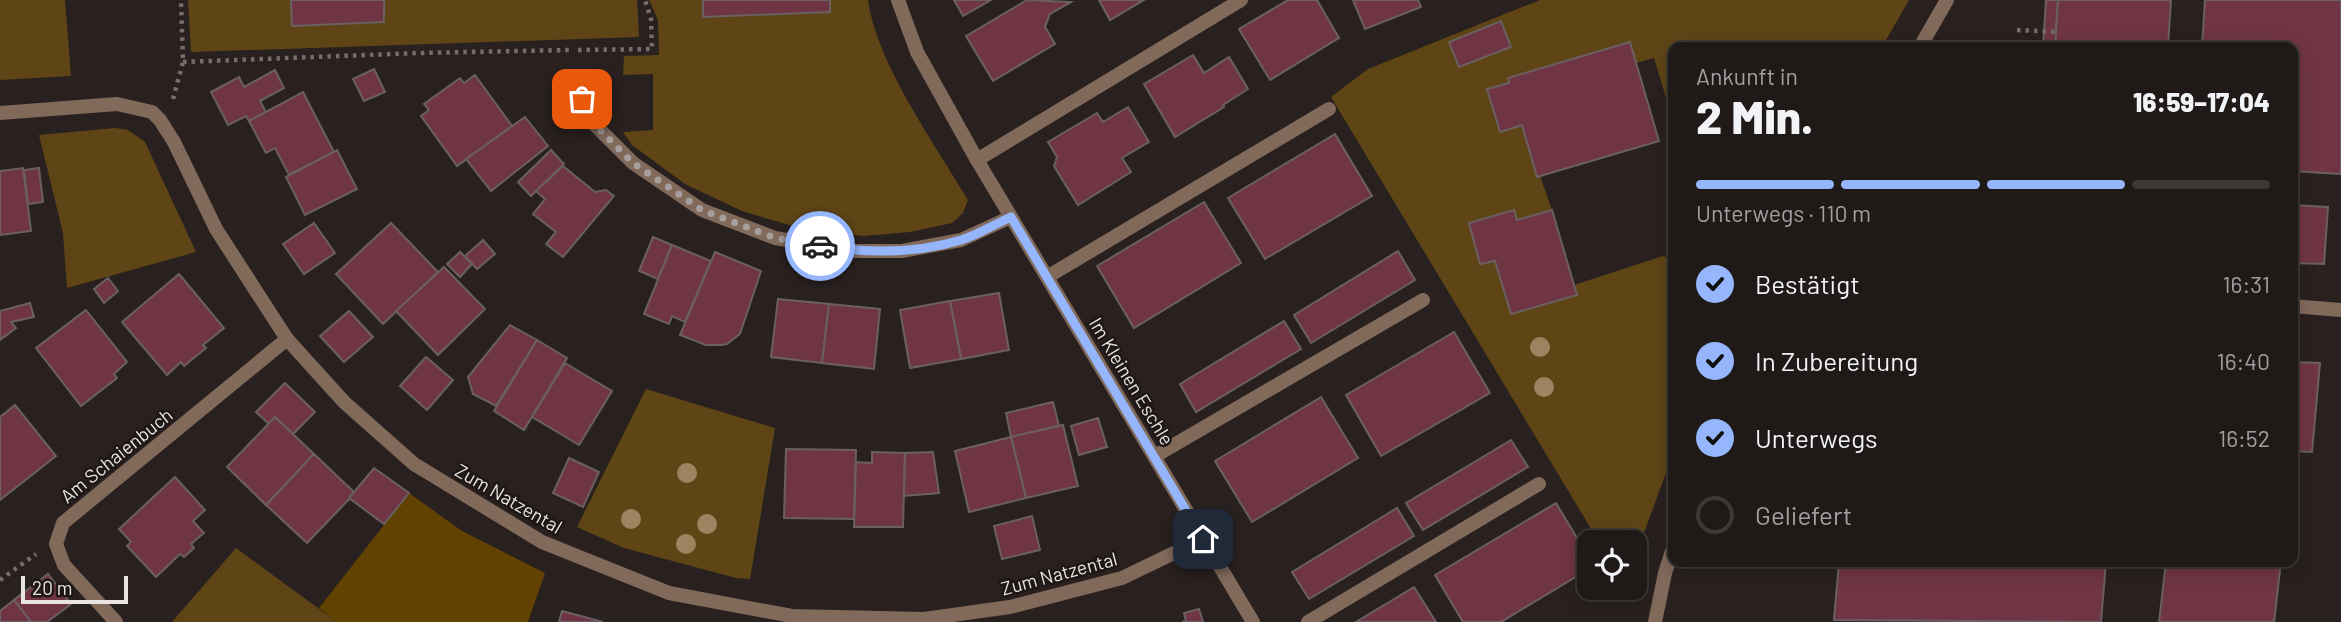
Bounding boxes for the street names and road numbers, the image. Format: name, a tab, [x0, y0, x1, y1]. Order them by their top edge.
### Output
street label: Im Kleinen Eschle	[1085, 313, 1179, 449]
street label: Am Schaienbuch	[55, 403, 177, 507]
street label: Zum Natzental	[452, 458, 566, 538]
street label: Zum Natzental	[998, 546, 1120, 600]

